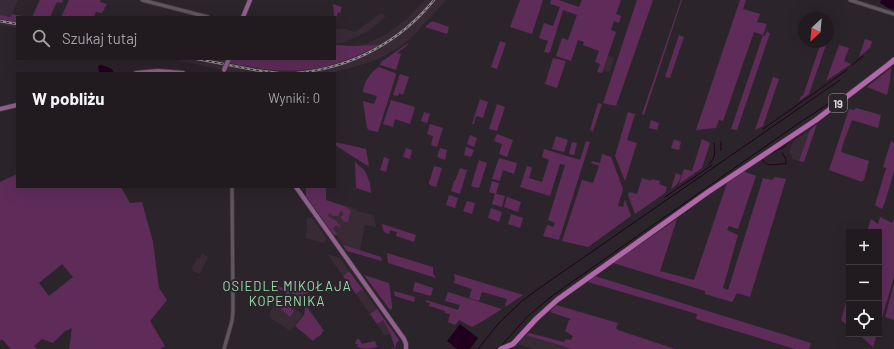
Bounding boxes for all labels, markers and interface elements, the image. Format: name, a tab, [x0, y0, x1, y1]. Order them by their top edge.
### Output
north arrow	[798, 12, 834, 48]
search box	[16, 16, 336, 60]
icon: search	[30, 27, 52, 49]
text: Szukaj tutaj	[62, 29, 138, 47]
text: W pobliżu	[32, 88, 105, 108]
text: Wyniki: 0	[268, 90, 320, 106]
road number: 19	[829, 94, 847, 112]
map controls	[846, 229, 882, 337]
button: +	[846, 229, 882, 265]
button: −	[846, 265, 882, 301]
district label: OSIEDLE MIKOŁAJA KOPERNIKA	[222, 278, 352, 309]
button: locate	[846, 301, 882, 337]

